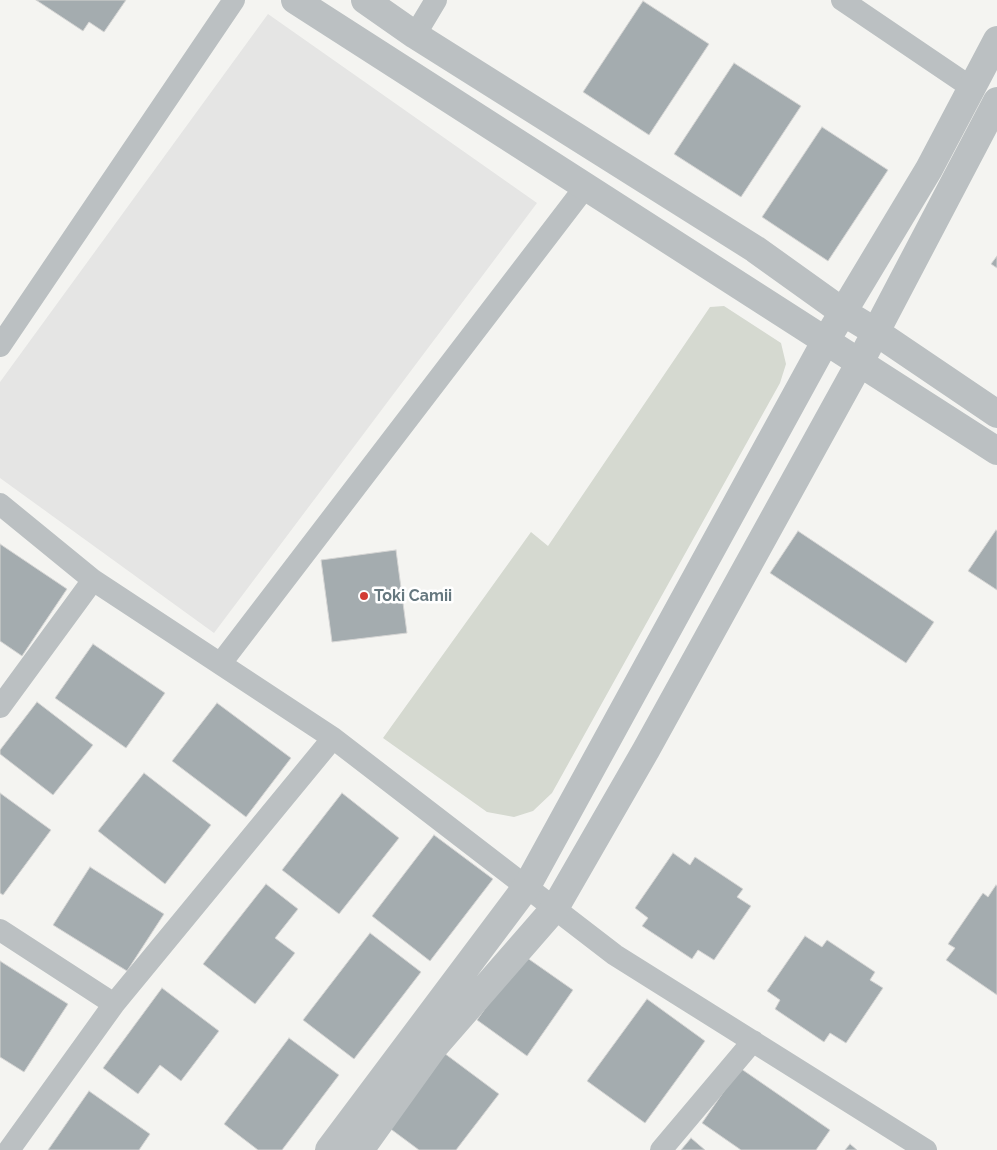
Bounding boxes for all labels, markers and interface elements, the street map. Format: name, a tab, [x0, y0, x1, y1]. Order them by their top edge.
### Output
place label: Toki Camii	[374, 586, 452, 606]
marker: Toki Camii	[358, 590, 370, 602]

